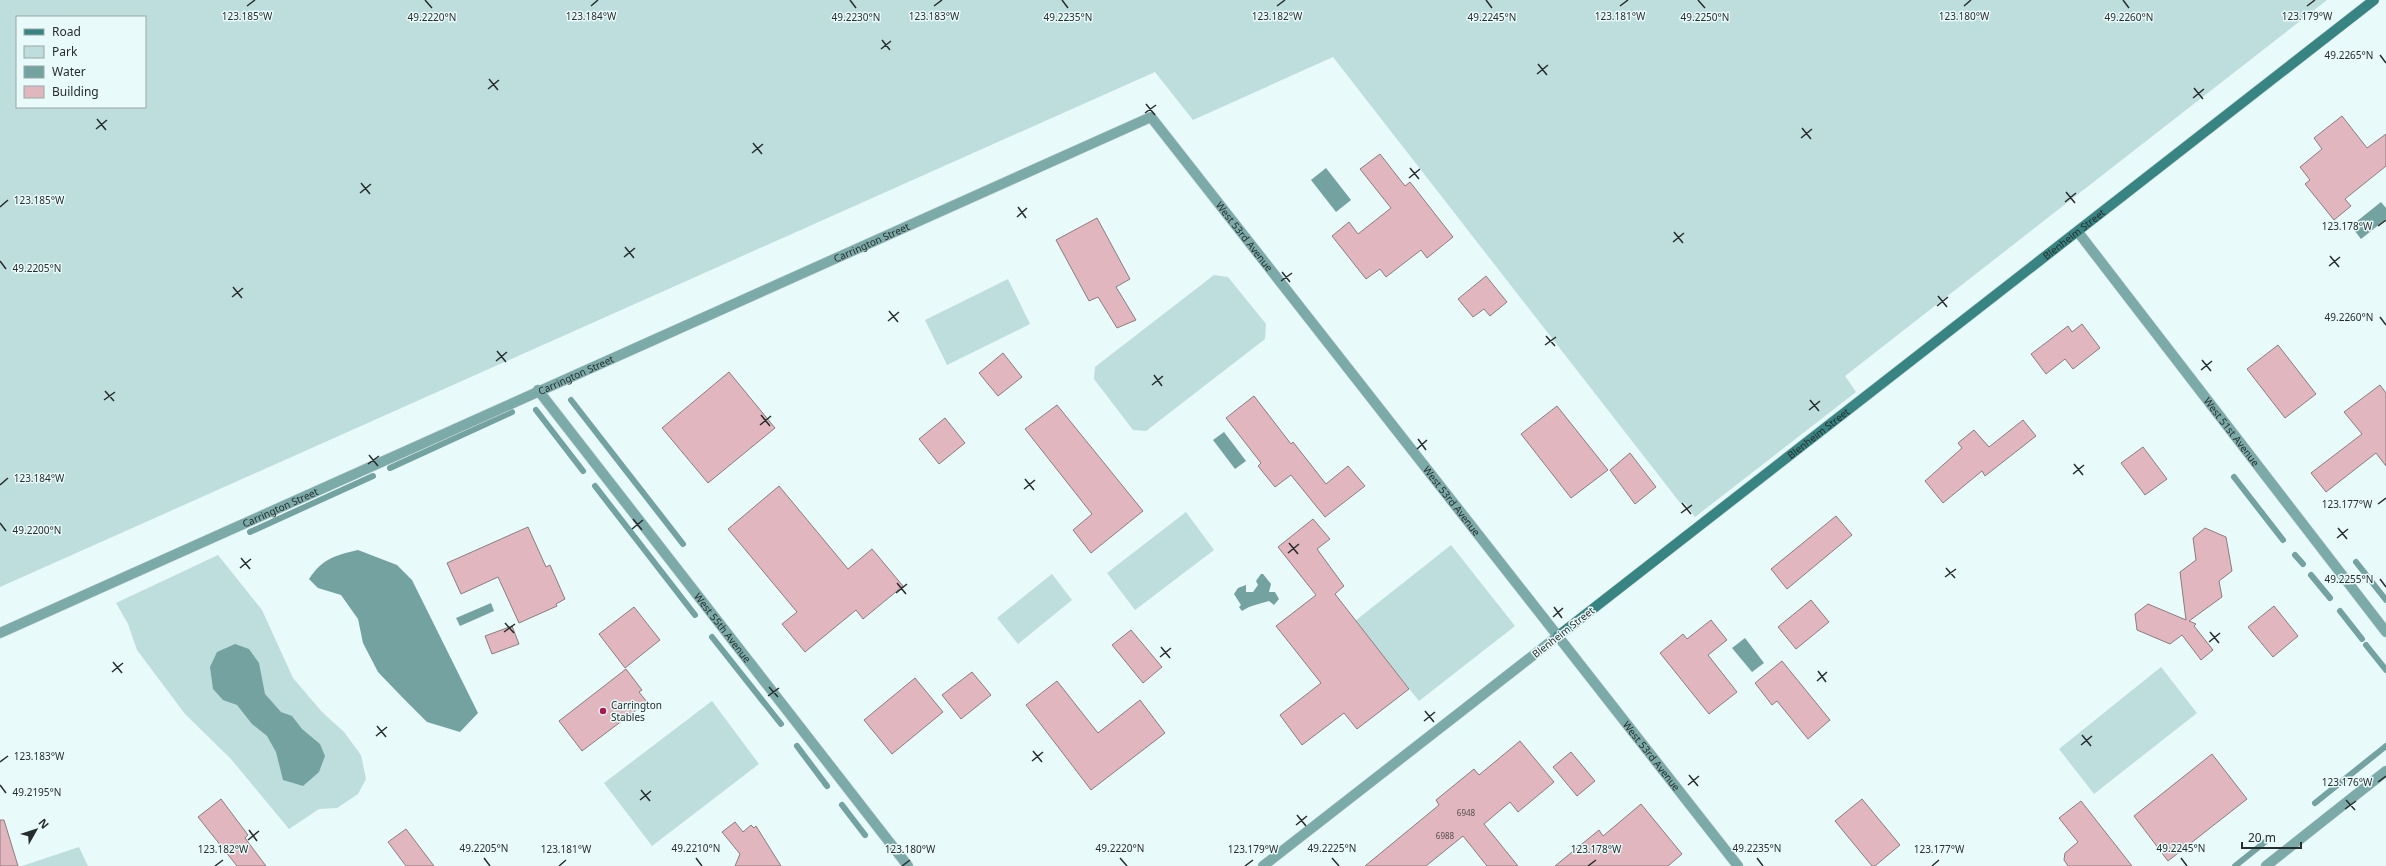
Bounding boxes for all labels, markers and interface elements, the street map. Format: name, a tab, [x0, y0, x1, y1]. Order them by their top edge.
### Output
text: 123.185°W	[222, 9, 273, 23]
text: 123.184°W	[566, 9, 617, 23]
text: 123.183°W	[909, 9, 960, 23]
text: 123.182°W	[1252, 9, 1303, 23]
text: 123.181°W	[1595, 9, 1646, 23]
text: 123.180°W	[1939, 9, 1990, 23]
text: 123.179°W	[2282, 9, 2333, 23]
text: 49.2220°N	[408, 10, 456, 24]
text: 49.2230°N	[832, 10, 880, 24]
text: 49.2235°N	[1044, 10, 1092, 24]
text: 49.2245°N	[1468, 10, 1516, 24]
text: 49.2250°N	[1681, 10, 1729, 24]
text: 49.2260°N	[2105, 10, 2153, 24]
legend	[16, 16, 146, 108]
text: Road	[52, 23, 81, 40]
text: Park	[52, 43, 78, 60]
text: 49.2265°N	[2325, 48, 2373, 62]
text: Water	[52, 63, 86, 80]
text: Building	[52, 83, 99, 100]
text: 123.185°W	[14, 193, 65, 207]
street label: West 53rd Avenue	[1213, 199, 1277, 274]
street label: Blenheim Street	[2040, 205, 2108, 263]
street label: Carrington Street	[831, 219, 912, 265]
text: 123.178°W	[2322, 219, 2373, 233]
text: 49.2205°N	[13, 261, 61, 275]
text: 49.2260°N	[2325, 310, 2373, 324]
street label: Carrington Street	[536, 352, 616, 398]
street label: West 51st Avenue	[2201, 394, 2263, 469]
street label: Blenheim Street	[1784, 404, 1853, 462]
street label: West 53rd Avenue	[1420, 463, 1484, 539]
text: 123.184°W	[14, 471, 65, 485]
street label: Carrington Street	[240, 484, 321, 530]
text: 123.177°W	[2322, 497, 2373, 511]
text: 49.2200°N	[13, 523, 61, 537]
text: 49.2255°N	[2325, 572, 2373, 586]
street label: West 55th Avenue	[691, 590, 754, 666]
street label: Blenheim Street	[1529, 603, 1597, 661]
place label: Carrington Stables	[611, 698, 662, 724]
marker: Carrington Stables	[598, 706, 608, 716]
street label: West 53rd Avenue	[1620, 718, 1684, 794]
text: 123.183°W	[14, 749, 65, 763]
text: 123.176°W	[2322, 775, 2373, 789]
text: 49.2195°N	[13, 785, 61, 799]
house number: 6948	[1457, 807, 1476, 818]
north arrow	[16, 810, 56, 850]
text: N	[36, 815, 53, 832]
scale bar	[2242, 824, 2301, 850]
text: 20 m	[2248, 829, 2276, 846]
house number: 6988	[1436, 830, 1455, 841]
text: 49.2205°N	[460, 841, 508, 855]
text: 49.2210°N	[672, 841, 720, 855]
text: 49.2220°N	[1096, 841, 1144, 855]
text: 49.2225°N	[1308, 841, 1356, 855]
text: 49.2235°N	[1733, 841, 1781, 855]
text: 49.2245°N	[2157, 841, 2205, 855]
text: 123.182°W	[198, 842, 249, 856]
text: 123.181°W	[541, 842, 592, 856]
text: 123.180°W	[885, 842, 936, 856]
text: 123.179°W	[1228, 842, 1279, 856]
text: 123.178°W	[1571, 842, 1622, 856]
text: 123.177°W	[1914, 842, 1965, 856]

